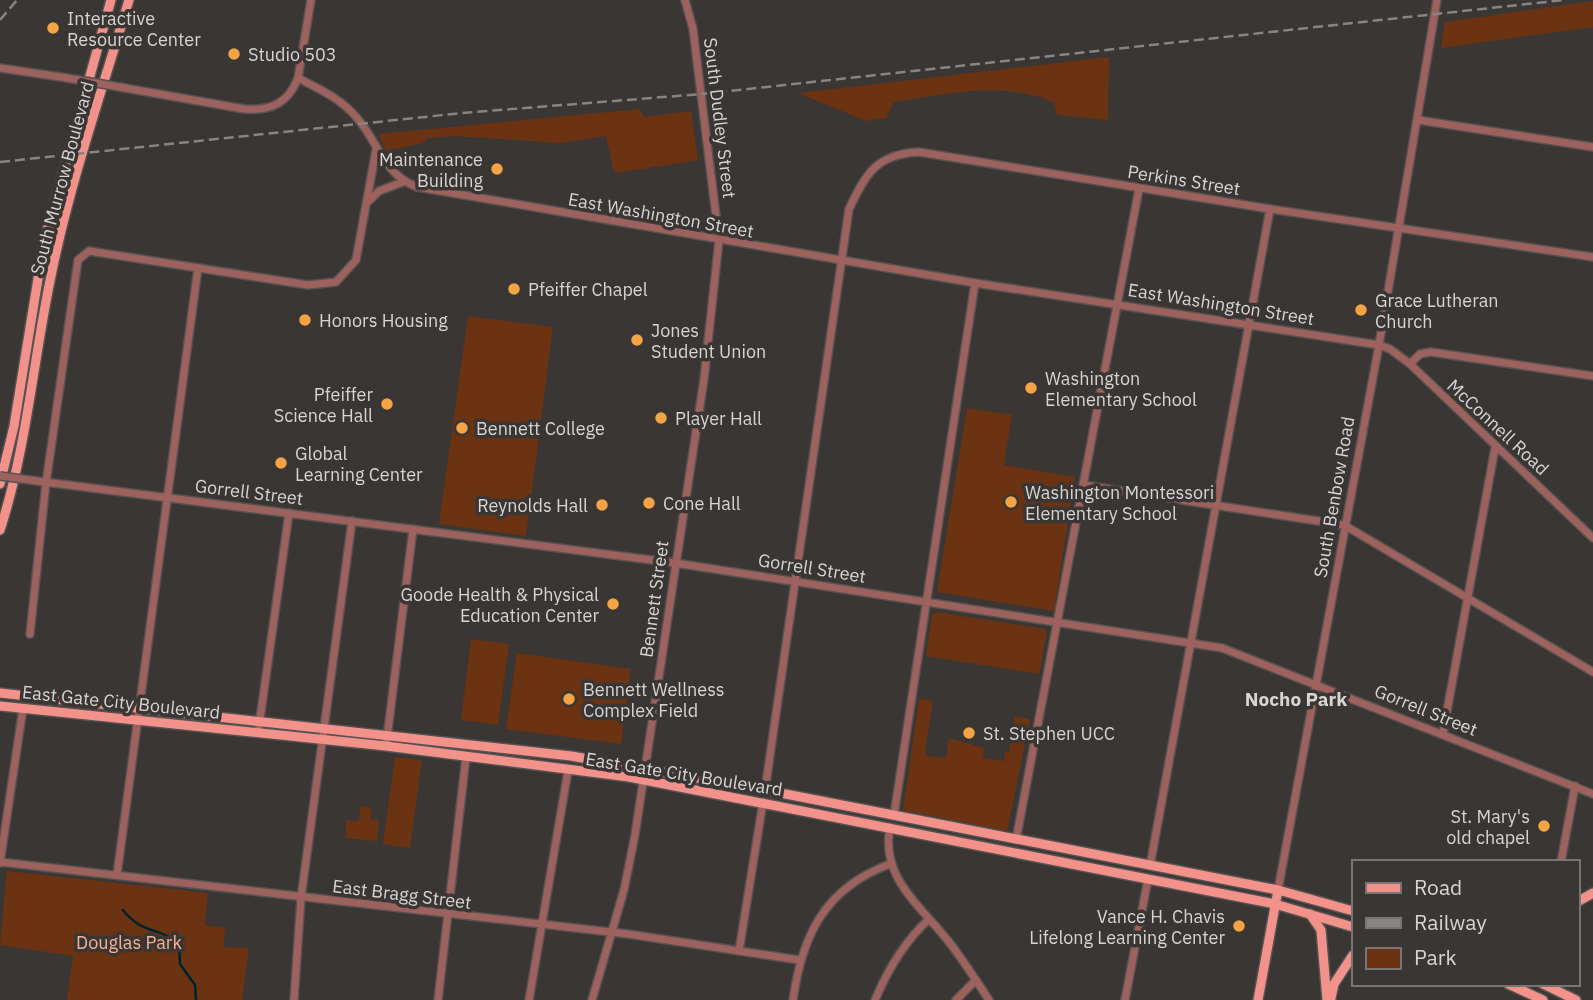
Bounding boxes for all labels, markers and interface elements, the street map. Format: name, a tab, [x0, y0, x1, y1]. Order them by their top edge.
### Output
place label: Interactive Resource Center	[67, 7, 201, 51]
marker: Interactive Resource Center	[45, 20, 61, 36]
street label: South Dudley Street	[699, 36, 741, 200]
place label: Studio 503	[248, 43, 337, 66]
marker: Studio 503	[226, 46, 242, 62]
street label: South Murrow Boulevard	[25, 79, 99, 277]
place label: Maintenance Building	[379, 148, 483, 192]
street label: Perkins Street	[1126, 160, 1242, 200]
marker: Maintenance Building	[489, 161, 505, 177]
street label: East Washington Street	[566, 187, 756, 243]
place label: Pfeiffer Chapel	[528, 278, 648, 301]
street label: East Washington Street	[1126, 278, 1316, 330]
marker: Pfeiffer Chapel	[506, 281, 522, 297]
place label: Grace Lutheran Church	[1375, 289, 1499, 333]
marker: Grace Lutheran Church	[1353, 302, 1369, 318]
place label: Honors Housing	[319, 309, 448, 332]
marker: Honors Housing	[297, 312, 313, 328]
place label: Jones Student Union	[651, 319, 766, 363]
marker: Jones Student Union	[629, 332, 645, 348]
place label: Washington Elementary School	[1045, 367, 1197, 411]
street label: McConnell Road	[1442, 374, 1554, 480]
marker: Washington Elementary School	[1023, 380, 1039, 396]
place label: Pfeiffer Science Hall	[274, 383, 373, 427]
marker: Pfeiffer Science Hall	[379, 396, 395, 412]
place label: Player Hall	[675, 407, 762, 430]
marker: Player Hall	[653, 410, 669, 426]
street label: South Benbow Road	[1308, 415, 1360, 579]
place label: Bennett College	[476, 417, 605, 440]
marker: Bennett College	[454, 420, 470, 436]
place label: Global Learning Center	[295, 442, 423, 486]
marker: Global Learning Center	[273, 455, 289, 471]
street label: Gorrell Street	[194, 474, 304, 510]
place label: Washington Montessori Elementary School	[1025, 481, 1214, 525]
place label: Cone Hall	[663, 492, 741, 515]
place label: Reynolds Hall	[477, 494, 588, 517]
marker: Washington Montessori Elementary School	[1003, 494, 1019, 510]
marker: Cone Hall	[641, 495, 657, 511]
marker: Reynolds Hall	[594, 497, 610, 513]
street label: Bennett Street	[634, 539, 674, 659]
street label: Gorrell Street	[756, 548, 868, 588]
place label: Goode Health & Physical Education Center	[400, 583, 599, 627]
marker: Goode Health & Physical Education Center	[605, 596, 621, 612]
place label: Bennett Wellness Complex Field	[583, 678, 725, 722]
street label: Gorrell Street	[1371, 679, 1481, 741]
street label: East Gate City Boulevard	[21, 680, 221, 724]
district label: Nocho Park	[1245, 687, 1347, 711]
marker: Bennett Wellness Complex Field	[561, 691, 577, 707]
place label: St. Stephen UCC	[983, 722, 1115, 745]
marker: St. Stephen UCC	[961, 725, 977, 741]
street label: East Gate City Boulevard	[584, 747, 784, 801]
place label: St. Mary's old chapel	[1446, 805, 1530, 849]
marker: St. Mary's old chapel	[1536, 818, 1552, 834]
legend	[1352, 860, 1579, 986]
text: Road	[1414, 873, 1462, 901]
street label: East Bragg Street	[331, 874, 473, 914]
place label: Vance H. Chavis Lifelong Learning Center	[1029, 905, 1225, 949]
text: Railway	[1414, 908, 1487, 936]
marker: Vance H. Chavis Lifelong Learning Center	[1231, 918, 1247, 934]
park label: Douglas Park	[76, 931, 182, 954]
text: Park	[1414, 943, 1457, 971]

